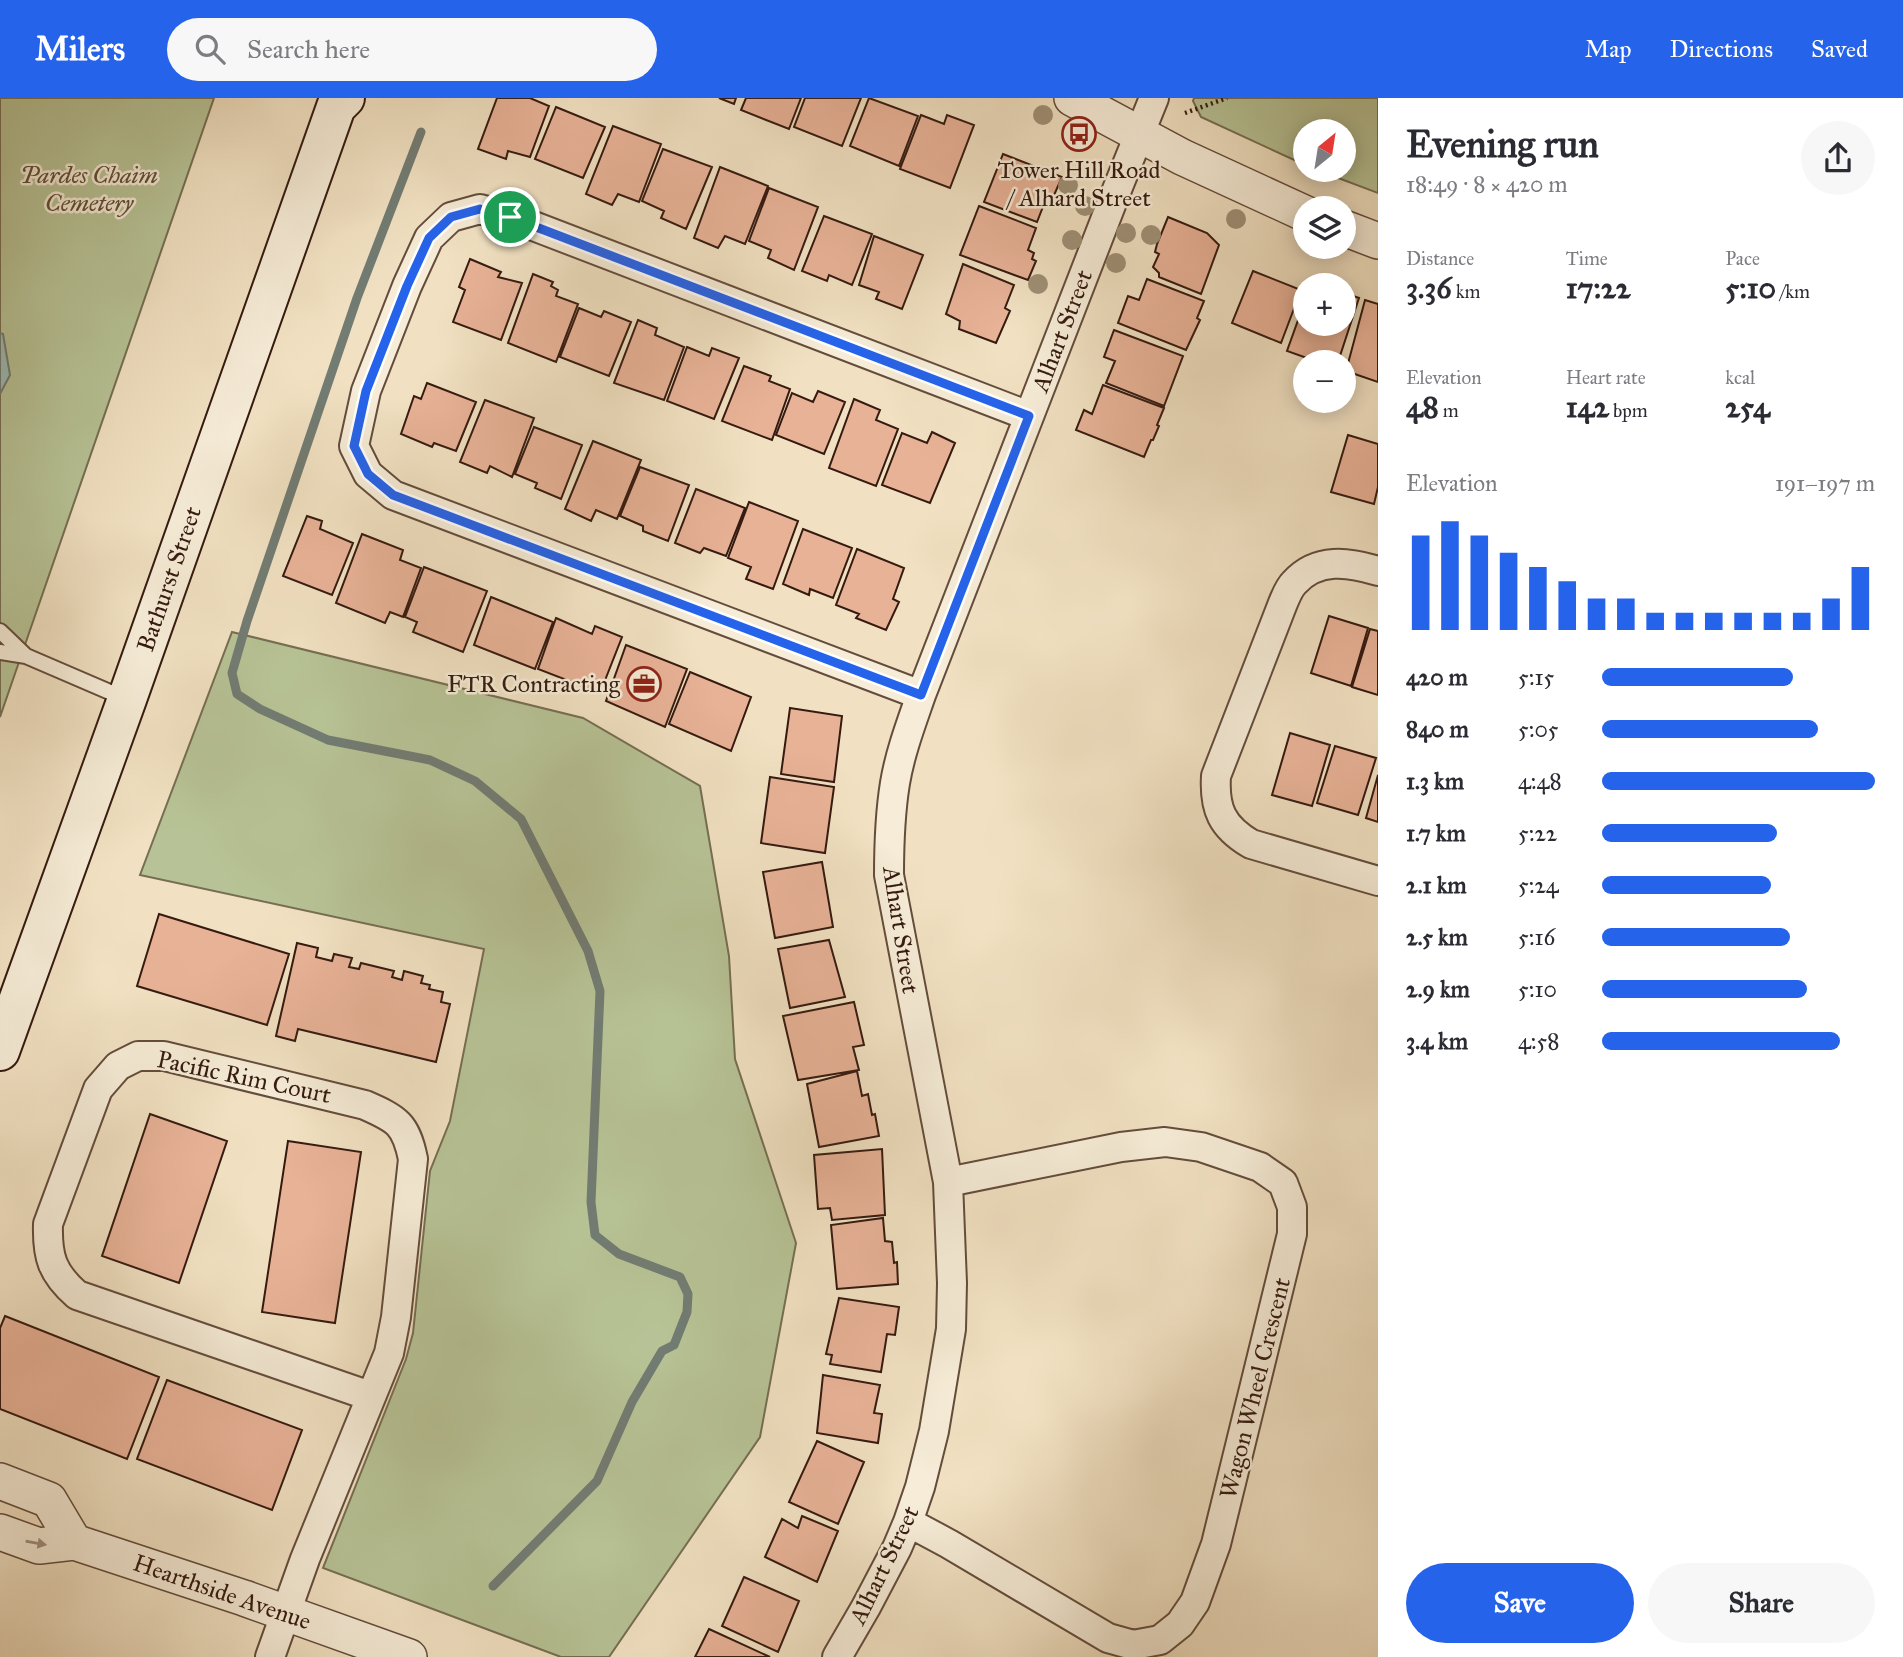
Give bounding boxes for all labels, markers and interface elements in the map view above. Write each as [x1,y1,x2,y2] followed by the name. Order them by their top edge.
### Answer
[167,18,657,81] search box
[35,29,125,69] text: Milers
[191,30,229,68] icon: search
[247,33,370,65] text: Search here
[1585,34,1632,64] text: Map
[1670,34,1773,64] text: Directions
[1811,34,1868,64] text: Saved
[1060,115,1098,153] bus stop icon: Tower Hill Road / Alhard Street
[1293,119,1356,182] north arrow
[1293,119,1356,413] map controls
[1406,121,1599,167] text: Evening run
[1801,121,1875,195] button: share
[998,155,1160,213] place label: Tower Hill Road / Alhard Street
[20,160,158,218] park label: Pardes Chaim Cemetery
[1406,170,1568,198] text: 18:49 · 8 × 420 m
[480,187,540,247] pin
[1293,196,1356,259] button: layers
[491,198,529,236] icon: arrive
[1406,247,1474,270] text: Distance
[1566,247,1608,270] text: Time
[1725,247,1760,270] text: Pace
[1025,265,1099,397] street label: Alhart Street
[1406,270,1452,306] text: 3.36
[1566,270,1631,306] text: 17:22
[1725,270,1776,306] text: 5:10
[1293,273,1356,336] button: +
[1452,280,1481,303] text: km
[1776,280,1810,303] text: /km
[1293,350,1356,413] button: −
[1406,366,1481,389] text: Elevation
[1566,366,1646,389] text: Heart rate
[1725,366,1755,389] text: kcal
[1406,389,1439,425] text: 48
[1566,389,1609,425] text: 142
[1725,389,1770,425] text: 254
[1439,399,1459,422] text: m
[1609,399,1648,422] text: bpm
[1406,469,1497,497] text: Elevation
[1775,469,1875,497] text: 191–197 m
[130,502,208,656] street label: Bathurst Street
[1406,663,1468,691] text: 420 m
[1518,663,1554,691] text: 5:15
[625,665,663,703] office icon: FTR Contracting
[447,669,621,699] place label: FTR Contracting
[1406,715,1469,743] text: 840 m
[1518,715,1559,743] text: 5:05
[1406,767,1464,795] text: 1.3 km
[1518,767,1562,795] text: 4:48
[1406,819,1466,847] text: 1.7 km
[1518,819,1557,847] text: 5:22
[876,863,926,996] street label: Alhart Street
[1406,871,1467,899] text: 2.1 km
[1518,871,1559,899] text: 5:24
[1406,923,1468,951] text: 2.5 km
[1518,923,1555,951] text: 5:16
[1406,975,1470,1003] text: 2.9 km
[1518,975,1557,1003] text: 5:10
[1406,1027,1468,1055] text: 3.4 km
[1518,1027,1560,1055] text: 4:58
[154,1044,334,1110] street label: Pacific Rim Court
[1213,1274,1297,1502] street label: Wagon Wheel Crescent
[842,1500,926,1630] street label: Alhart Street
[26,1538,48,1549] one-way arrow
[129,1548,315,1636] street label: Hearthside Avenue
[1406,1563,1634,1643] button: Save
[1648,1563,1875,1643] button: Share

